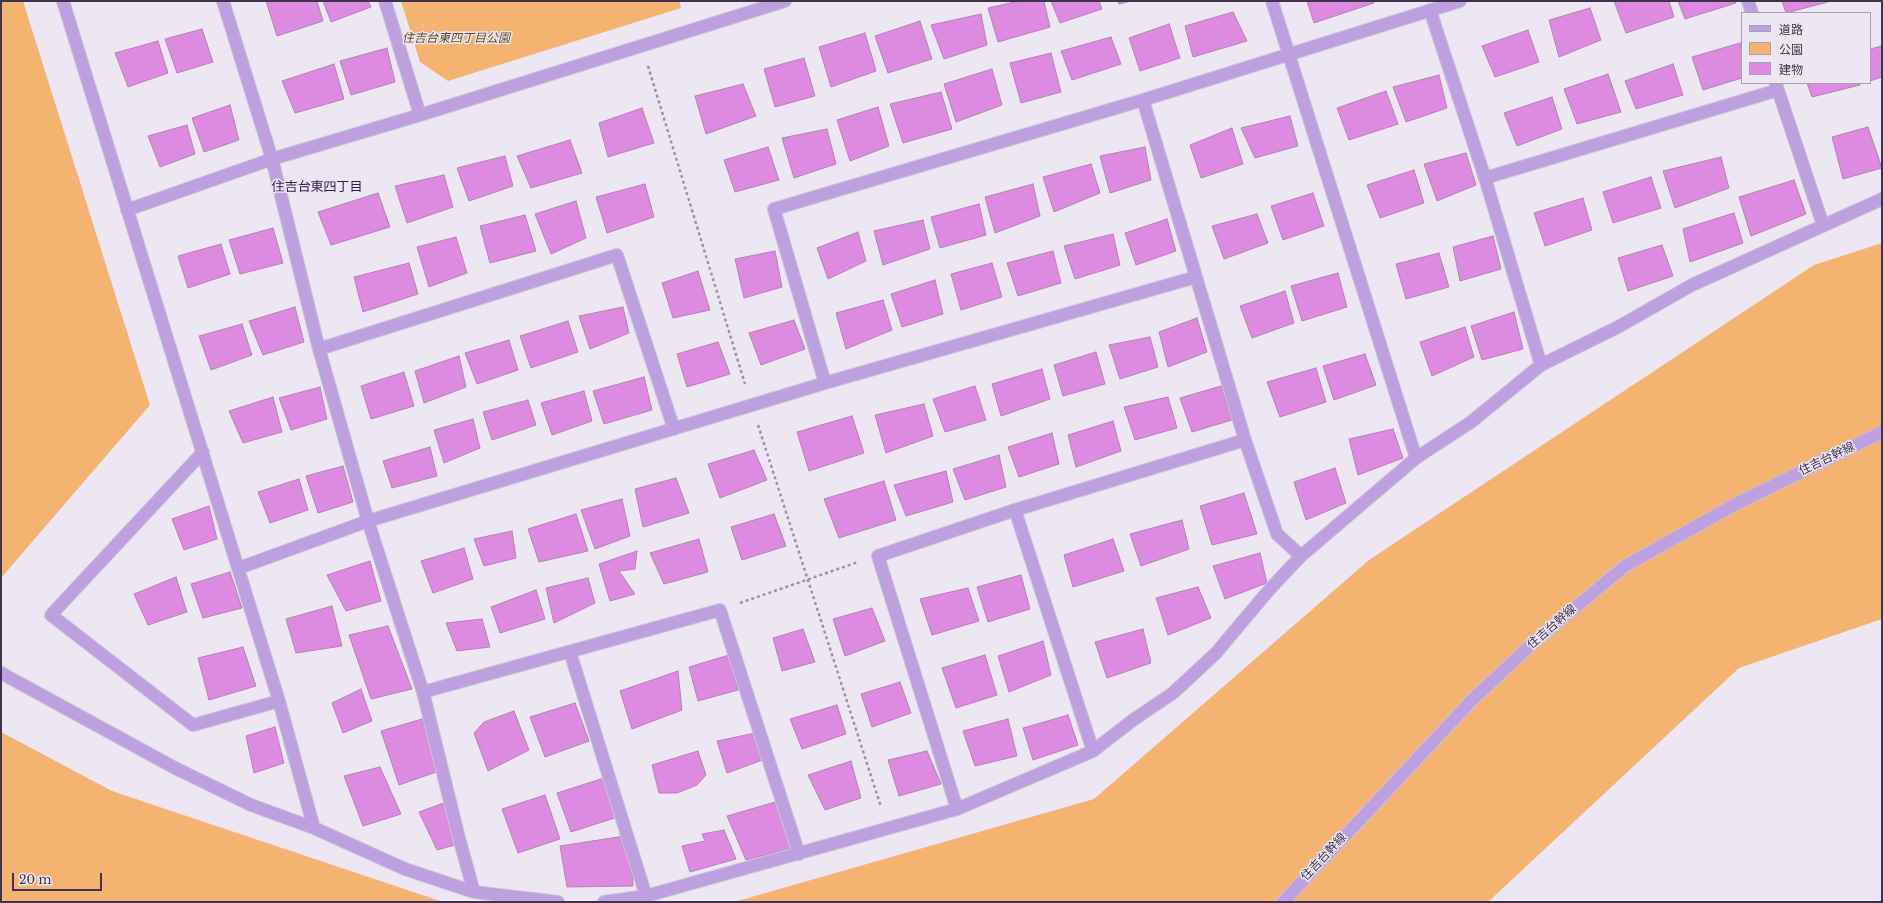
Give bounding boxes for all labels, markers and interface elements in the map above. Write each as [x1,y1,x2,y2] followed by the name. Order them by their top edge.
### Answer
[1741,12,1871,84] legend
[1779,22,1803,37] text: 道路
[402,32,510,46] park label: 住吉台東四丁目公園
[1779,42,1803,57] text: 公園
[1779,62,1803,77] text: 建物
[272,179,362,195] district label: 住吉台東四丁目
[1797,439,1857,479] street label: 住吉台幹線
[1525,602,1579,652] street label: 住吉台幹線
[1298,830,1350,884] street label: 住吉台幹線
[14,865,104,891] scale bar
[19,872,51,887] text: 20 m

